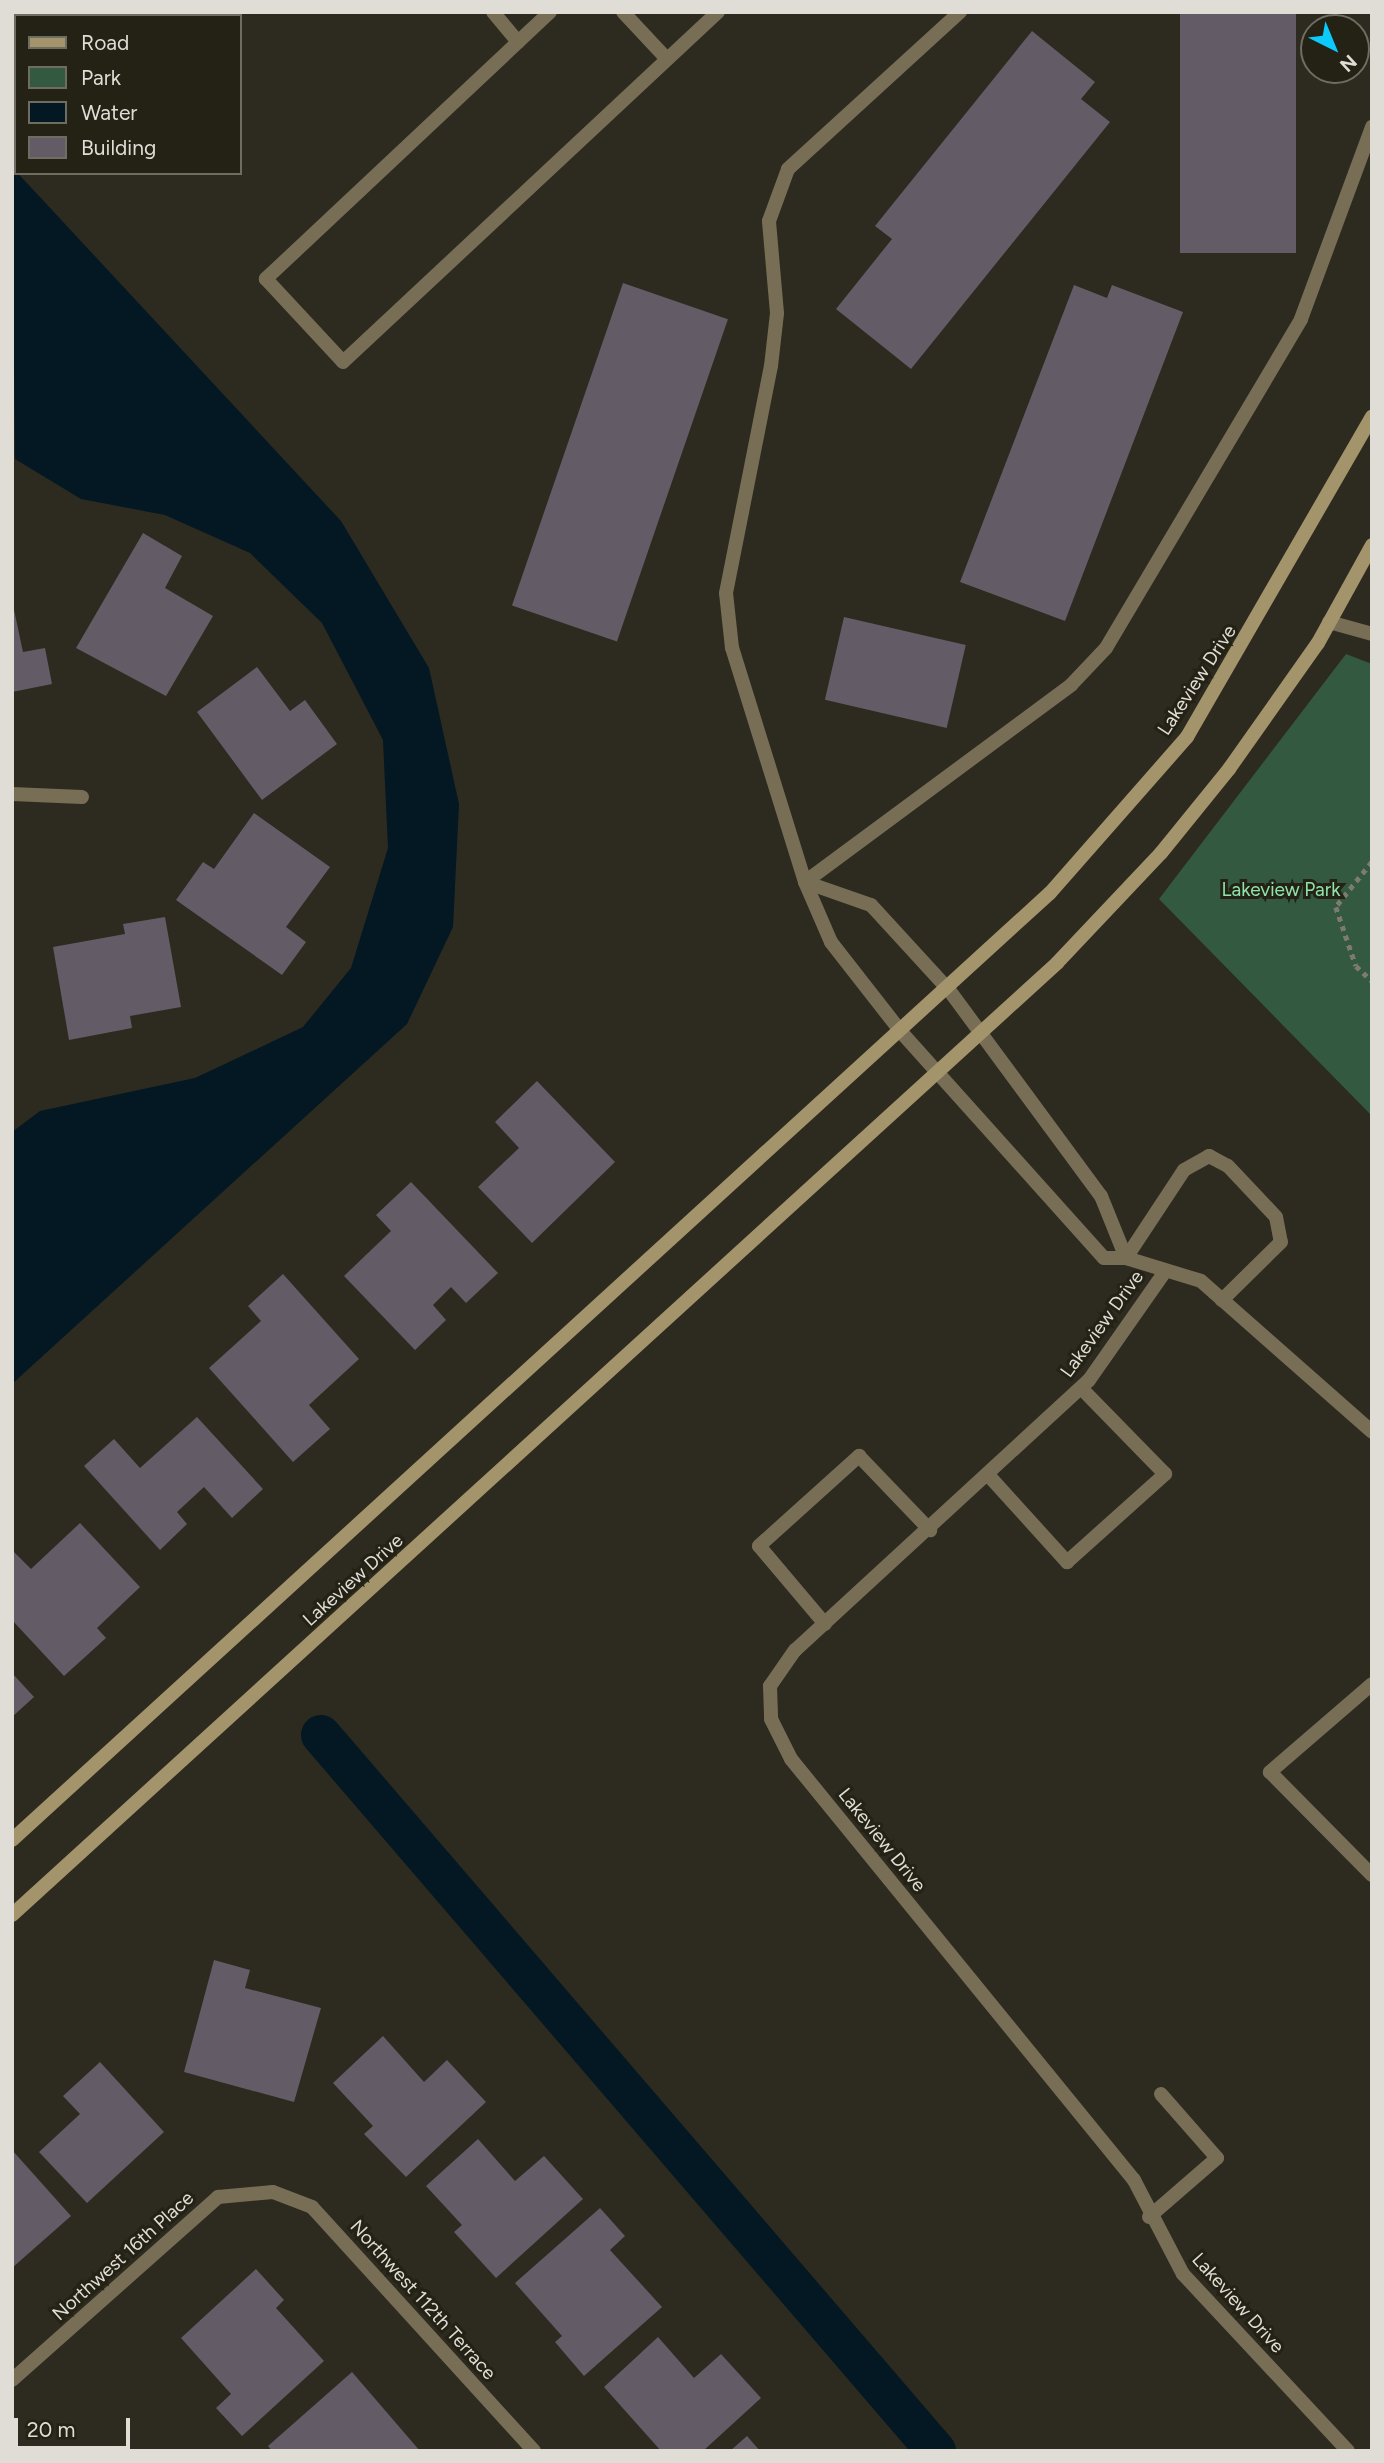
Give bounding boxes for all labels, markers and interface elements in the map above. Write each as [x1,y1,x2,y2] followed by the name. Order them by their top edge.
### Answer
[14,14,242,175] legend
[1300,14,1370,84] north arrow
[81,30,129,55] text: Road
[1335,50,1362,77] text: N
[81,65,121,90] text: Park
[81,100,137,125] text: Water
[81,135,156,160] text: Building
[1153,621,1241,739] street label: Lakeview Drive
[1222,879,1340,901] park label: Lakeview Park
[1056,1266,1148,1382] street label: Lakeview Drive
[298,1529,408,1631] street label: Lakeview Drive
[833,1784,931,1896] street label: Lakeview Drive
[48,2187,198,2325] street label: Northwest 16th Place
[345,2215,501,2385] street label: Northwest 112th Terrace
[1187,2248,1289,2358] street label: Lakeview Drive
[18,2404,133,2448] scale bar
[27,2417,75,2442] text: 20 m

